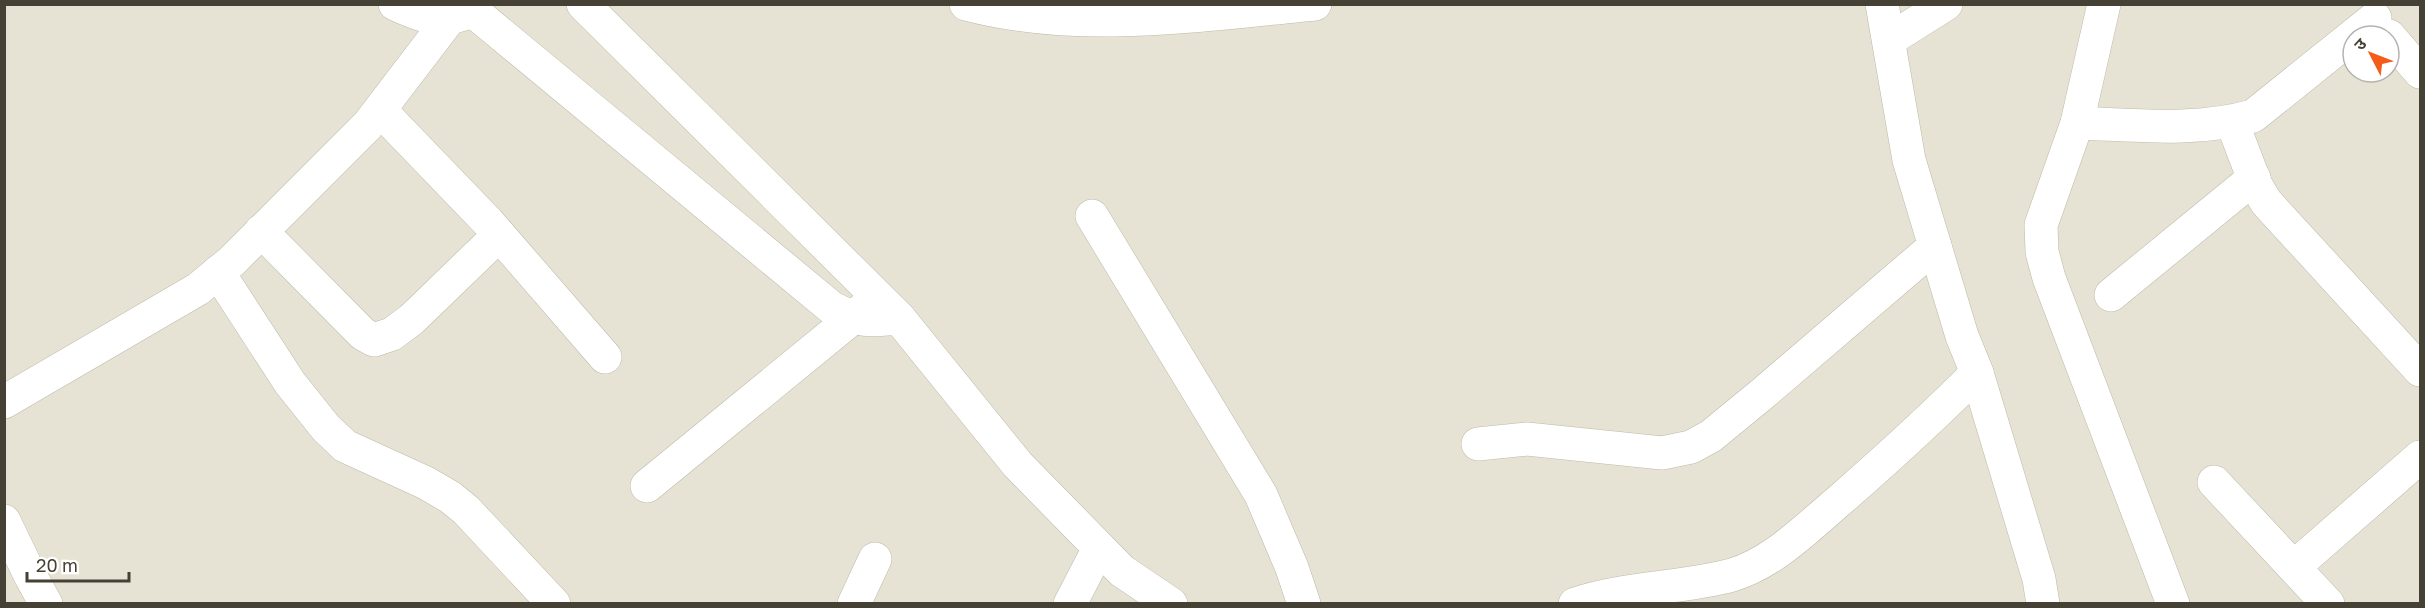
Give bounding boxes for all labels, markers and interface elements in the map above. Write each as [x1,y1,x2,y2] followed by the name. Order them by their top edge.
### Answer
[2341,24,2401,84] north arrow
[2349,33,2371,54] text: उ
[27,545,129,583] scale bar
[36,554,78,576] text: 20 m

